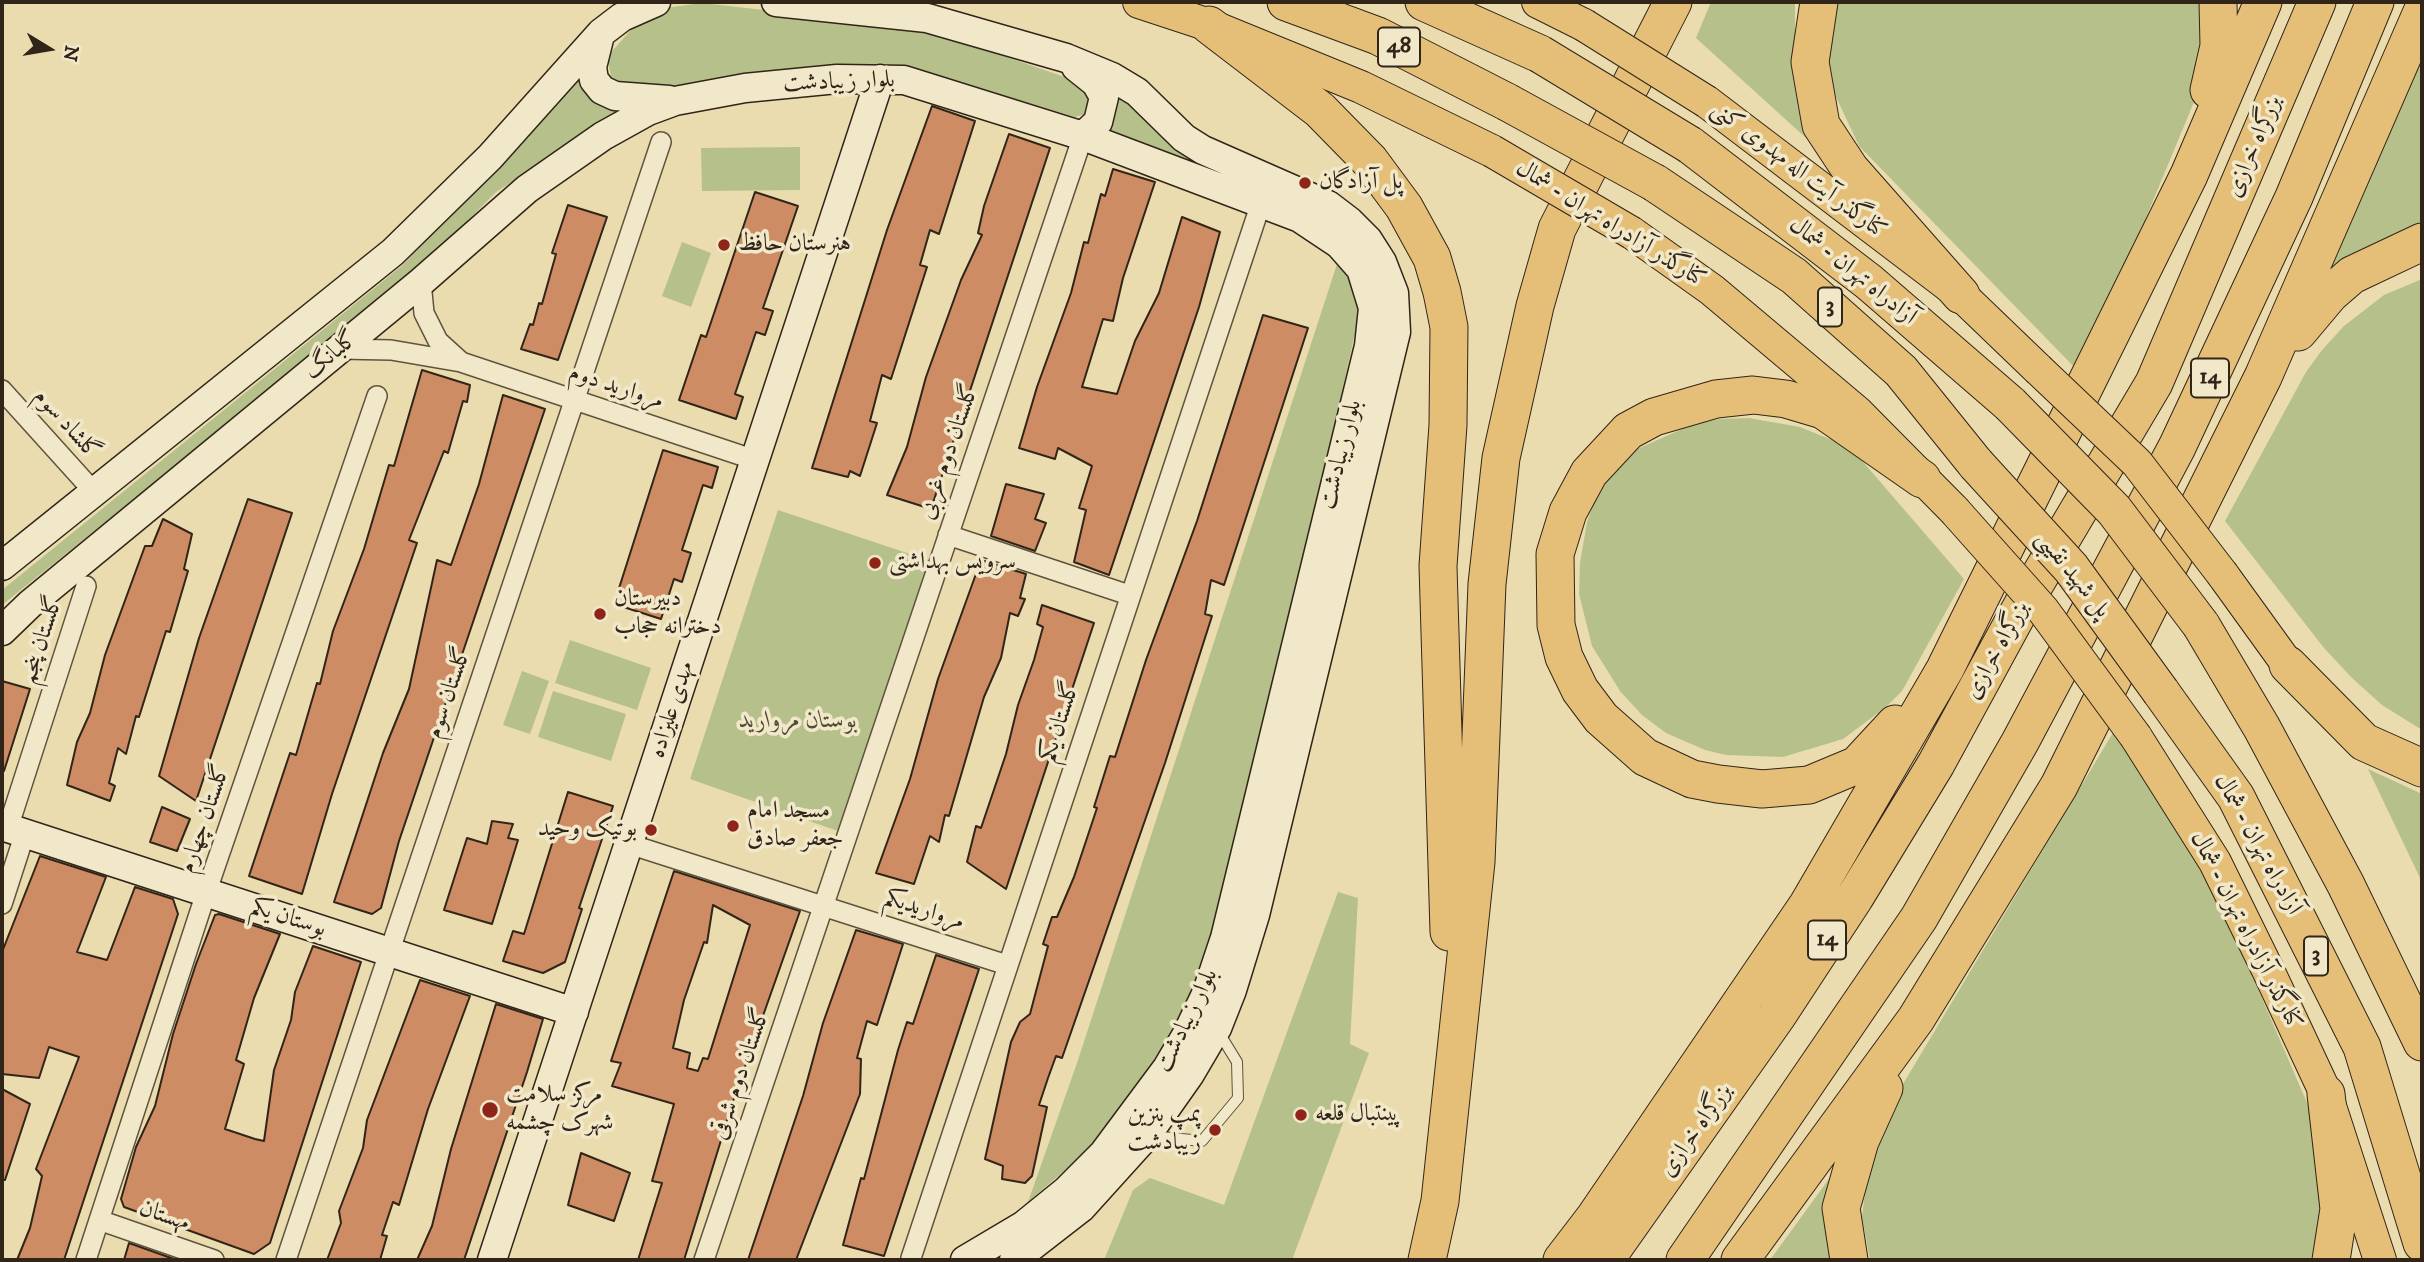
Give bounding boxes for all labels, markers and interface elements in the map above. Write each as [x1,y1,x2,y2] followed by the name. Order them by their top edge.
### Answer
[14,14,84,84] north arrow
[1378,28,1420,66] road number: 48
[57,43,83,63] text: N
[783,67,895,99] street label: بلوار زیبادشت
[2221,92,2289,202] street label: بزرگراه خرازی
[1705,96,1891,246] street label: کنارگذر آیت اله مهدوی کنی
[1510,155,1710,295] street label: کنارگذر آزادراه تهران - شمال
[1319,169,1403,197] place label: پل آزادگان
[1297,175,1313,191] marker: پل آزادگان
[1782,212,1922,332] street label: آزادراه تهران - شمال
[738,231,851,259] place label: هنرستان حافظ
[716,237,732,253] marker: هنرستان حافظ
[1818,288,1842,326] road number: 3
[299,325,365,387] street label: گلبانگ
[2191,358,2229,398] road number: 14
[565,359,667,417] street label: مروارید دوم
[913,380,987,524] street label: گلستان دوم غربی
[26,383,106,467] street label: گلشاد سوم
[1314,397,1370,513] street label: بلوار زیبادشت
[2028,526,2116,624] street label: پل شهید نقیبی
[889,549,1016,577] place label: سرویس بهداشتی
[867,555,883,571] marker: سرویس بهداشتی
[614,586,721,642] place label: دبیرستان دخترانه حجاب
[15,592,71,688] street label: گلستان پنجم
[1959,597,2037,705] street label: بزرگراه خرازی
[592,606,608,622] marker: دبیرستان دخترانه حجاب
[421,643,479,743] street label: گلستان سوم
[644,658,702,762] street label: مهدی علیزاده
[1034,678,1088,766] street label: گلستان یکم
[739,708,857,736] park label: بوستان مروارید
[174,761,238,877] street label: گلستان چهارم
[2207,770,2307,920] street label: آزادراه تهران - شمال
[747,798,843,854] place label: مسجد امام جعفر صادق
[538,816,637,844] place label: بوتیک وحید
[725,818,741,834] marker: مسجد امام جعفر صادق
[643,822,659,838] marker: بوتیک وحید
[2183,827,2307,1035] street label: کنارگذر آزادراه تهران - شمال
[880,885,968,937] street label: مرواریدیکم
[247,893,329,945] street label: بوستان یکم
[1808,920,1846,959] road number: 14
[2304,937,2328,976] road number: 3
[1150,964,1226,1078] street label: بلوار زیبادشت
[706,1004,778,1144] street label: گلستان دوم شرقی
[1654,1079,1740,1183] street label: بزرگراه خرازی
[506,1082,614,1138] place label: مرکز سلامت شهرک چشمه
[480,1100,500,1120] marker: مرکز سلامت شهرک چشمه
[1315,1101,1401,1129] place label: پینتبال قلعه
[1127,1102,1201,1158] place label: پمپ بنزین زیبادشت
[1293,1107,1309,1123] marker: پینتبال قلعه
[1207,1122,1223,1138] marker: پمپ بنزین زیبادشت
[135,1195,193,1239] street label: مهستان

